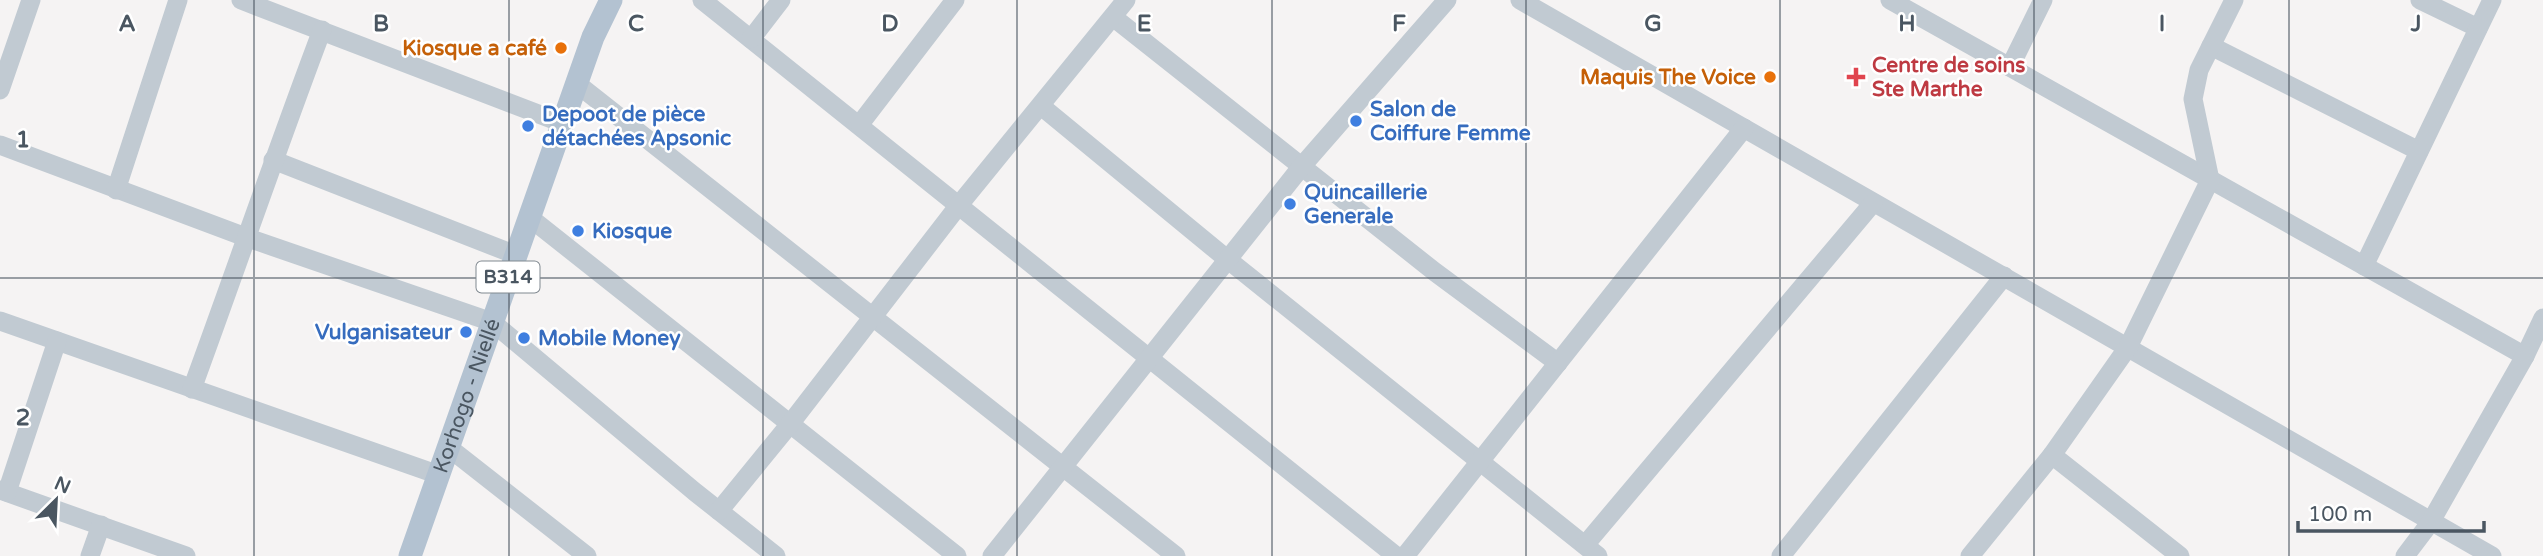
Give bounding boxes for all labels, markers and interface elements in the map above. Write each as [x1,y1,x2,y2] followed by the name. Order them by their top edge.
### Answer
[118,10,136,38] text: A
[373,10,389,38] text: B
[628,10,644,38] text: C
[881,10,899,38] text: D
[1137,10,1151,38] text: E
[1392,10,1406,38] text: F
[1644,10,1662,38] text: G
[1898,10,1916,38] text: H
[2159,10,2165,38] text: I
[2410,10,2421,38] text: J
[402,36,547,61] place label: Kiosque a café
[553,40,569,56] marker: Kiosque a café
[1872,53,2025,102] place label: Centre de soins Ste Marthe
[1580,65,1756,90] place label: Maquis The Voice
[1846,67,1866,87] marker: Centre de soins Ste Marthe
[1762,69,1778,85] marker: Maquis The Voice
[1370,97,1531,146] place label: Salon de Coiffure Femme
[542,102,731,151] place label: Depoot de pièce détachées Apsonic
[1348,113,1364,129] marker: Salon de Coiffure Femme
[520,118,536,134] marker: Depoot de pièce détachées Apsonic
[16,126,30,154] text: 1
[1304,180,1428,229] place label: Quincaillerie Generale
[1282,196,1298,212] marker: Quincaillerie Generale
[592,219,672,244] place label: Kiosque
[570,223,586,239] marker: Kiosque
[476,262,540,292] road number: B314
[428,315,505,476] street label: Korhogo - Niellé
[315,320,453,345] place label: Vulganisateur
[458,324,474,340] marker: Vulganisateur
[538,326,681,351] place label: Mobile Money
[516,330,532,346] marker: Mobile Money
[16,404,30,432] text: 2
[21,465,91,535] north arrow
[51,472,74,499] text: N
[2298,490,2484,534] scale bar
[2308,502,2372,527] text: 100 m

